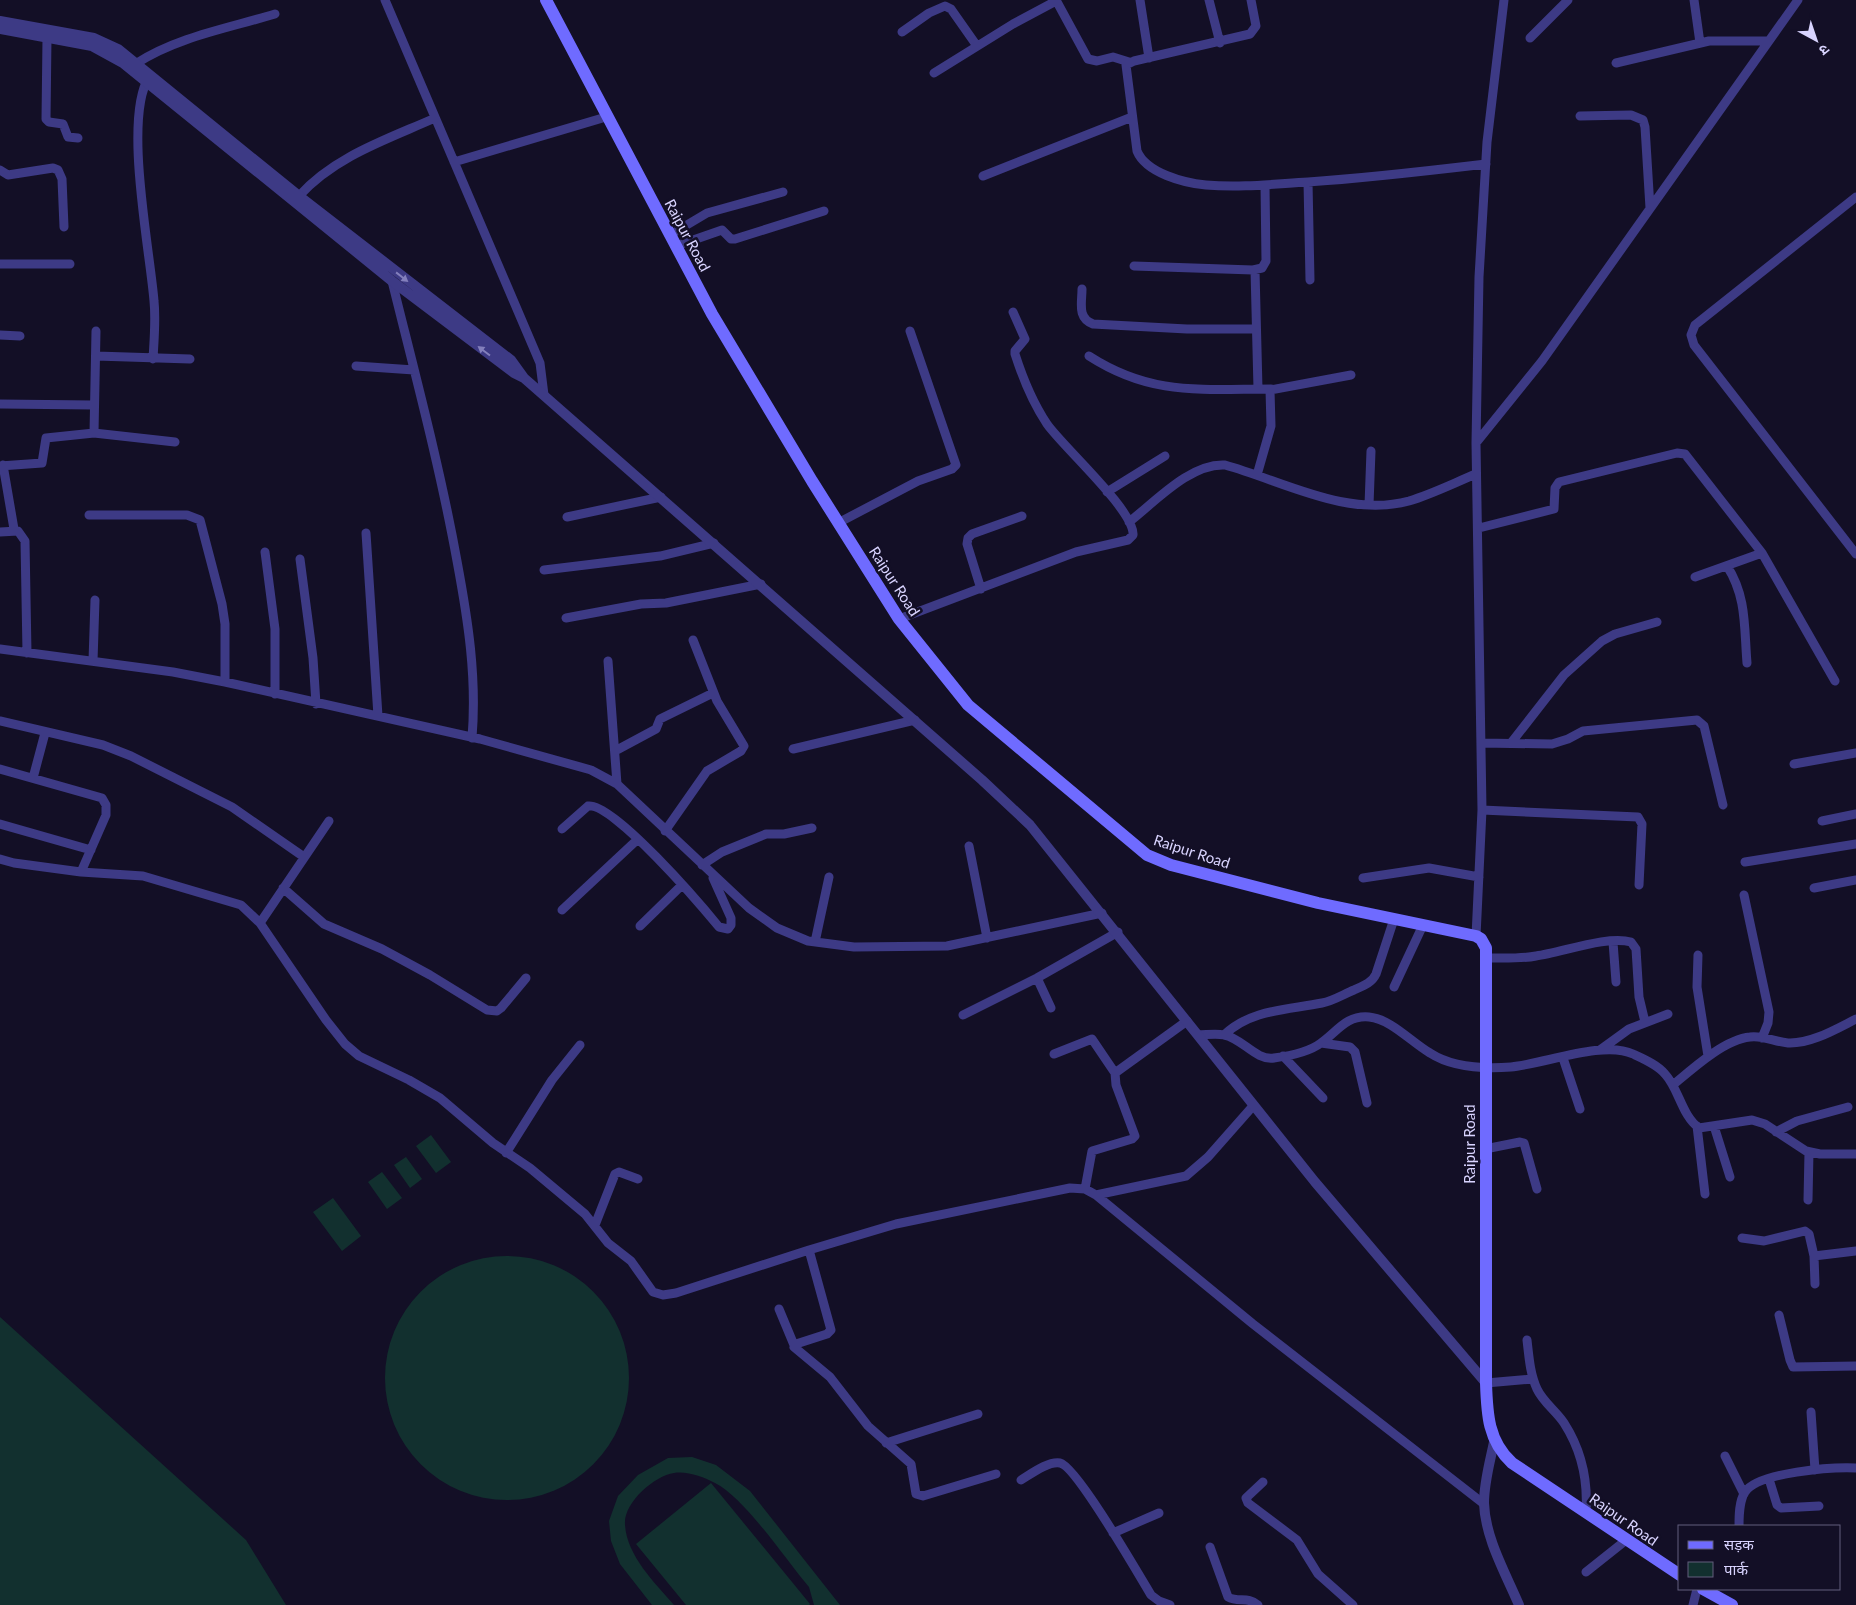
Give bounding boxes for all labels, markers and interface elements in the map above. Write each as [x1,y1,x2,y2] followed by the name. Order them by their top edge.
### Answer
[1791,15,1841,65] north arrow
[1815,41,1833,60] text: उ
[661,196,715,274] street label: Raipur Road
[395,272,409,282] one-way arrow
[477,346,491,356] one-way arrow
[866,543,924,619] street label: Raipur Road
[1151,830,1233,872] street label: Raipur Road
[1460,1104,1478,1184] street label: Raipur Road
[1586,1489,1662,1549] street label: Raipur Road
[1678,1525,1841,1590] legend
[1724,1535,1754,1553] text: सड़क
[1724,1560,1748,1578] text: पार्क

